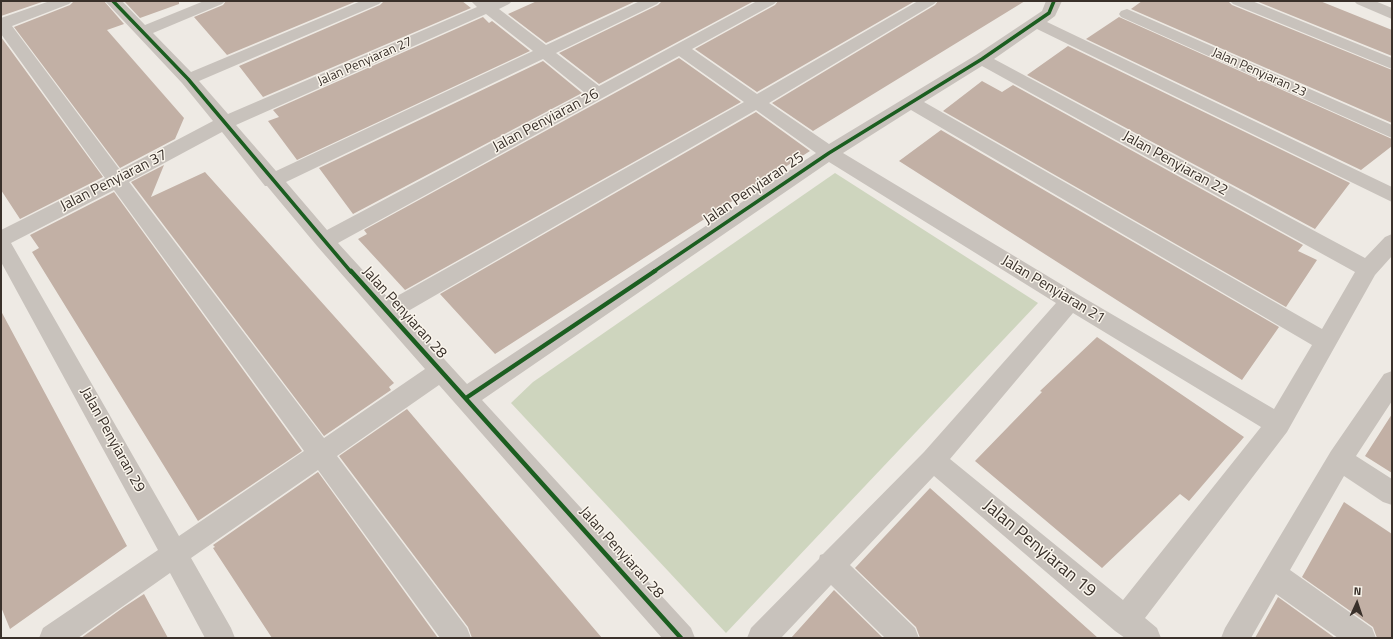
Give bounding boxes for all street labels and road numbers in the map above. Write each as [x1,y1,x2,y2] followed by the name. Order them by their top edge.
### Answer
[315,34,415,90] street label: Jalan Penyiaran 27
[1209,45,1309,101] street label: Jalan Penyiaran 23
[490,85,602,157] street label: Jalan Penyiaran 26
[1119,128,1231,200] street label: Jalan Penyiaran 22
[58,146,170,216] street label: Jalan Penyiaran 37
[700,149,808,229] street label: Jalan Penyiaran 25
[998,252,1108,328] street label: Jalan Penyiaran 21
[358,263,450,363] street label: Jalan Penyiaran 28
[76,384,148,496] street label: Jalan Penyiaran 29
[978,495,1100,603] street label: Jalan Penyiaran 19
[575,503,667,603] street label: Jalan Penyiaran 28

